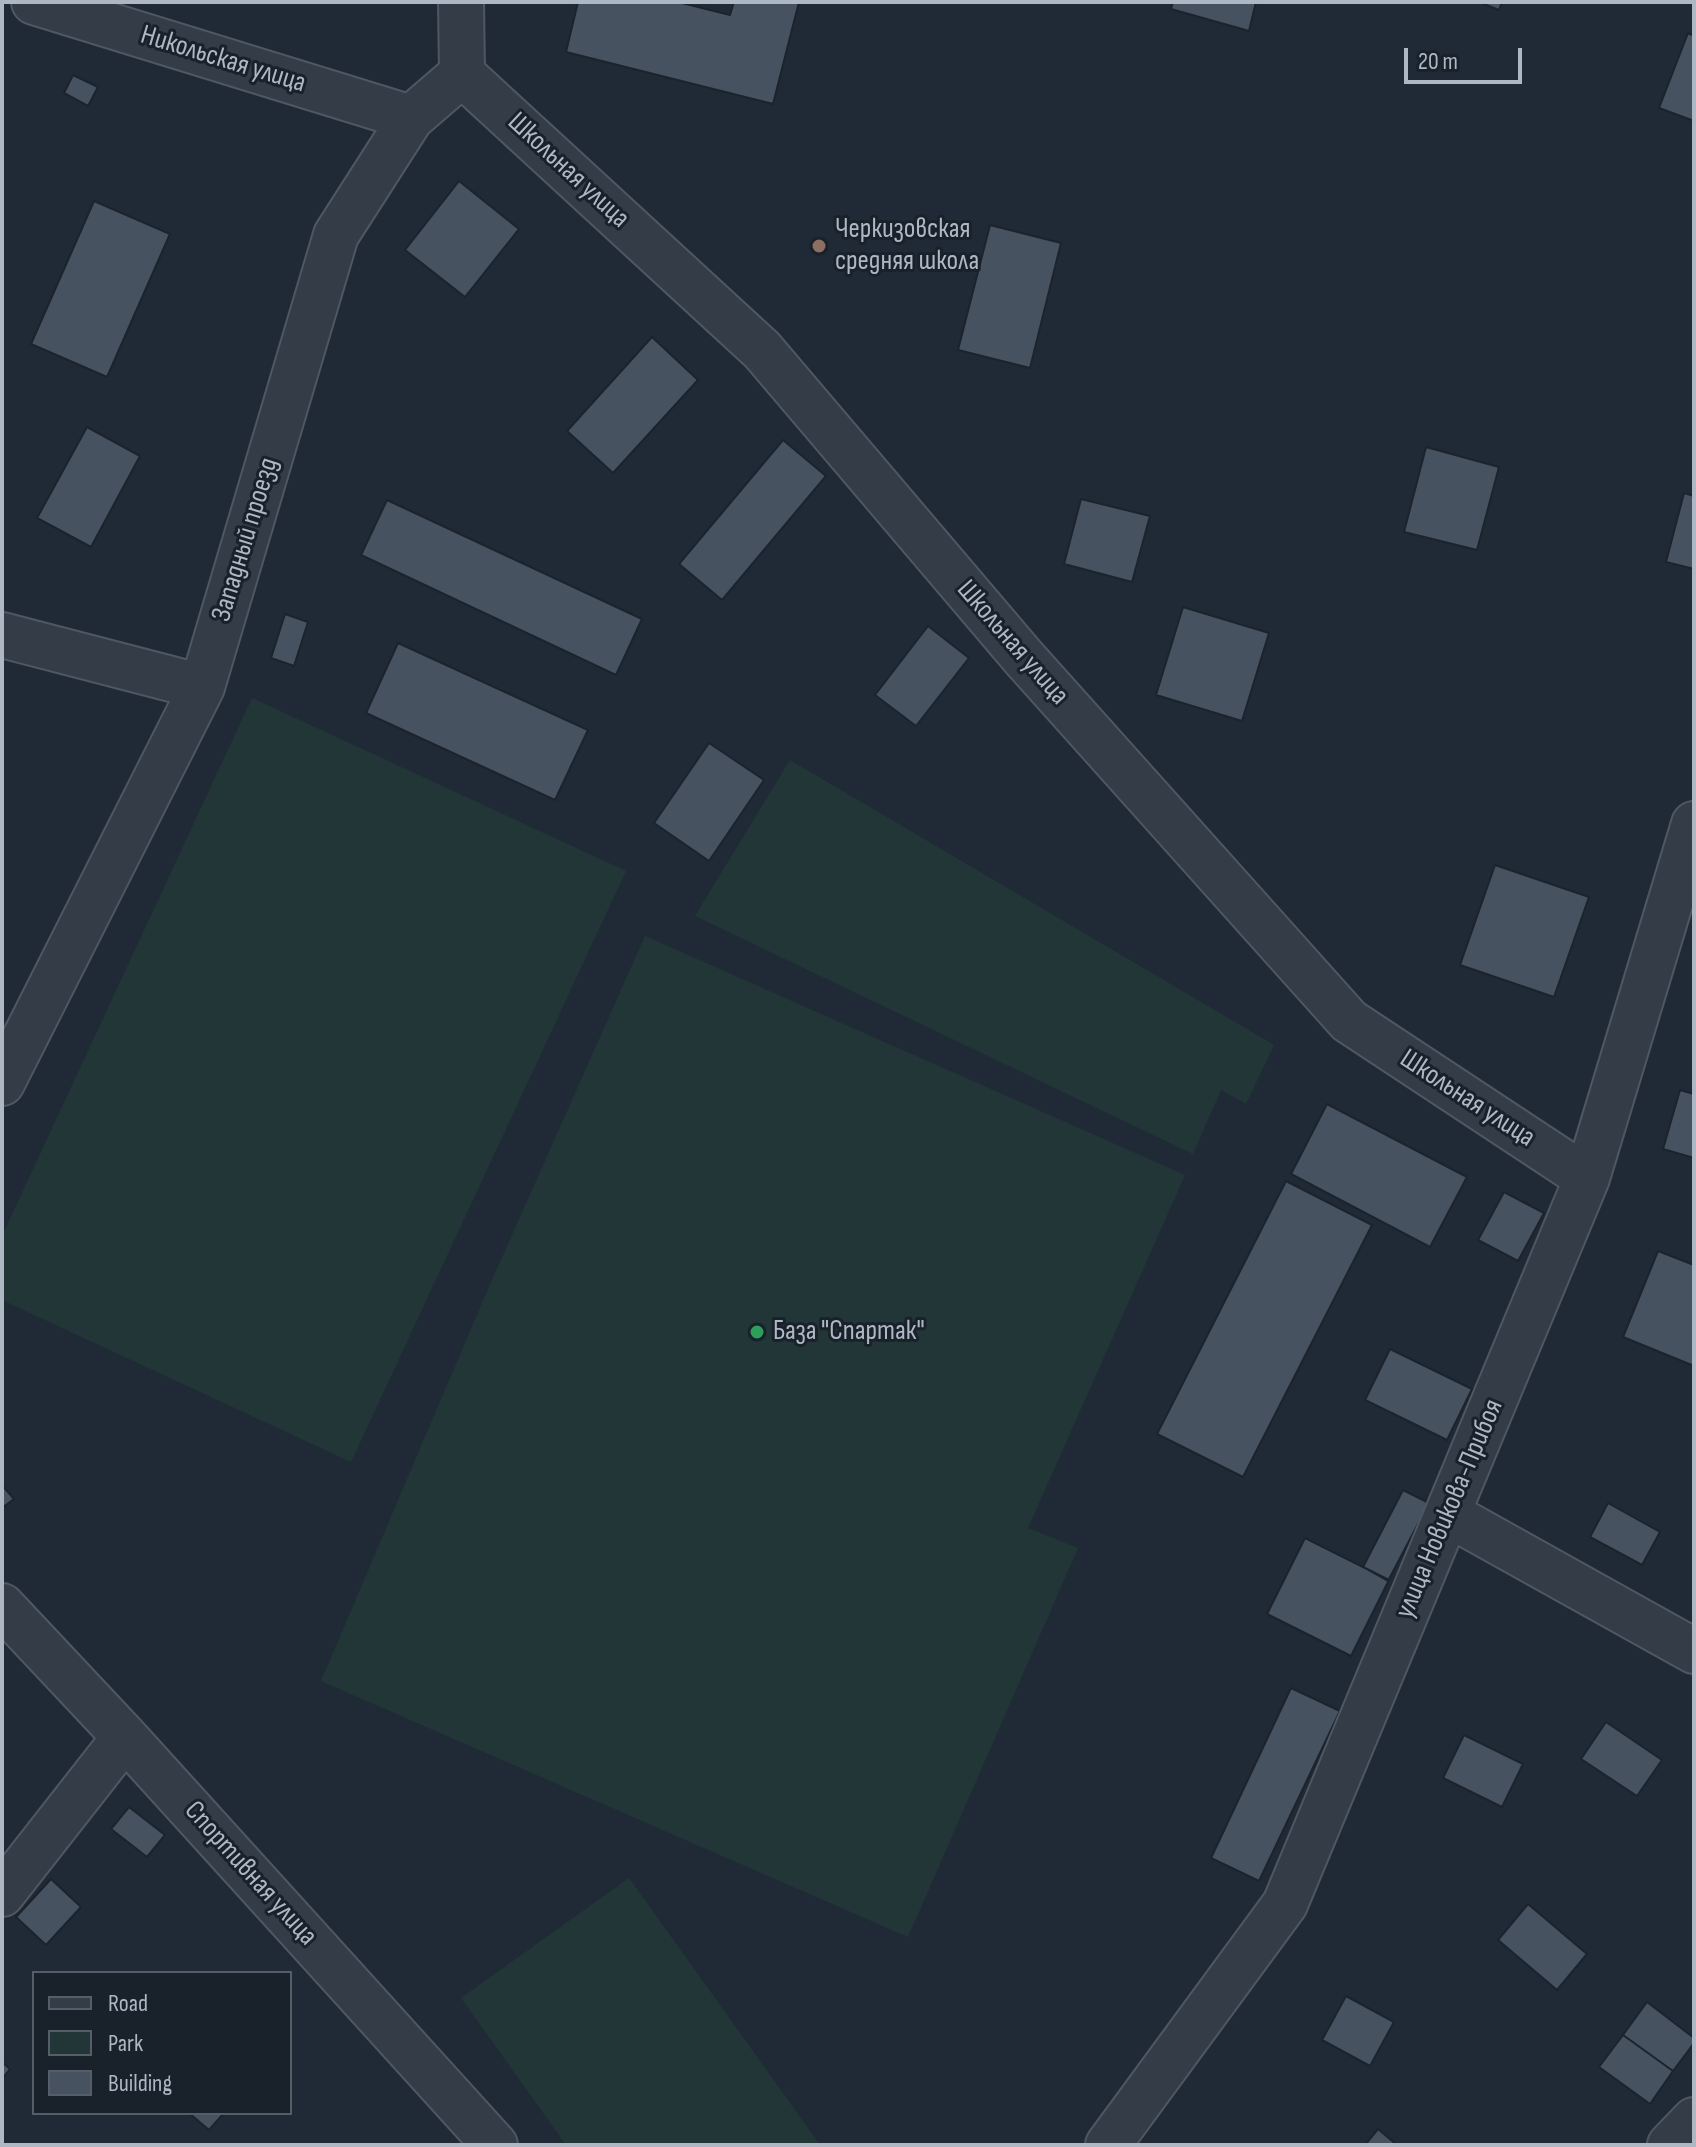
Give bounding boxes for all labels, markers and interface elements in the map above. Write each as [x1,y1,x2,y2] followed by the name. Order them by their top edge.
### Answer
[136,19,310,101] street label: Никольская улица
[1408,32,1526,82] scale bar
[1418,47,1458,76] text: 20 m
[500,106,636,236] street label: Школьная улица
[835,213,979,279] place label: Черкизовская средняя школа
[810,237,828,255] marker: Черкизовская средняя школа
[205,454,287,626] street label: Западный проезд
[949,574,1075,712] street label: Школьная улица
[1393,1043,1541,1155] street label: Школьная улица
[773,1315,925,1349] place label: База "Спартак"
[748,1323,766,1341] marker: База "Спартак"
[1389,1395,1511,1623] street label: улица Новикова-Прибоя
[176,1795,324,1953] street label: Спортивная улица
[32,1971,292,2115] legend
[108,1989,148,2018] text: Road
[108,2029,143,2058] text: Park
[108,2069,172,2098] text: Building

